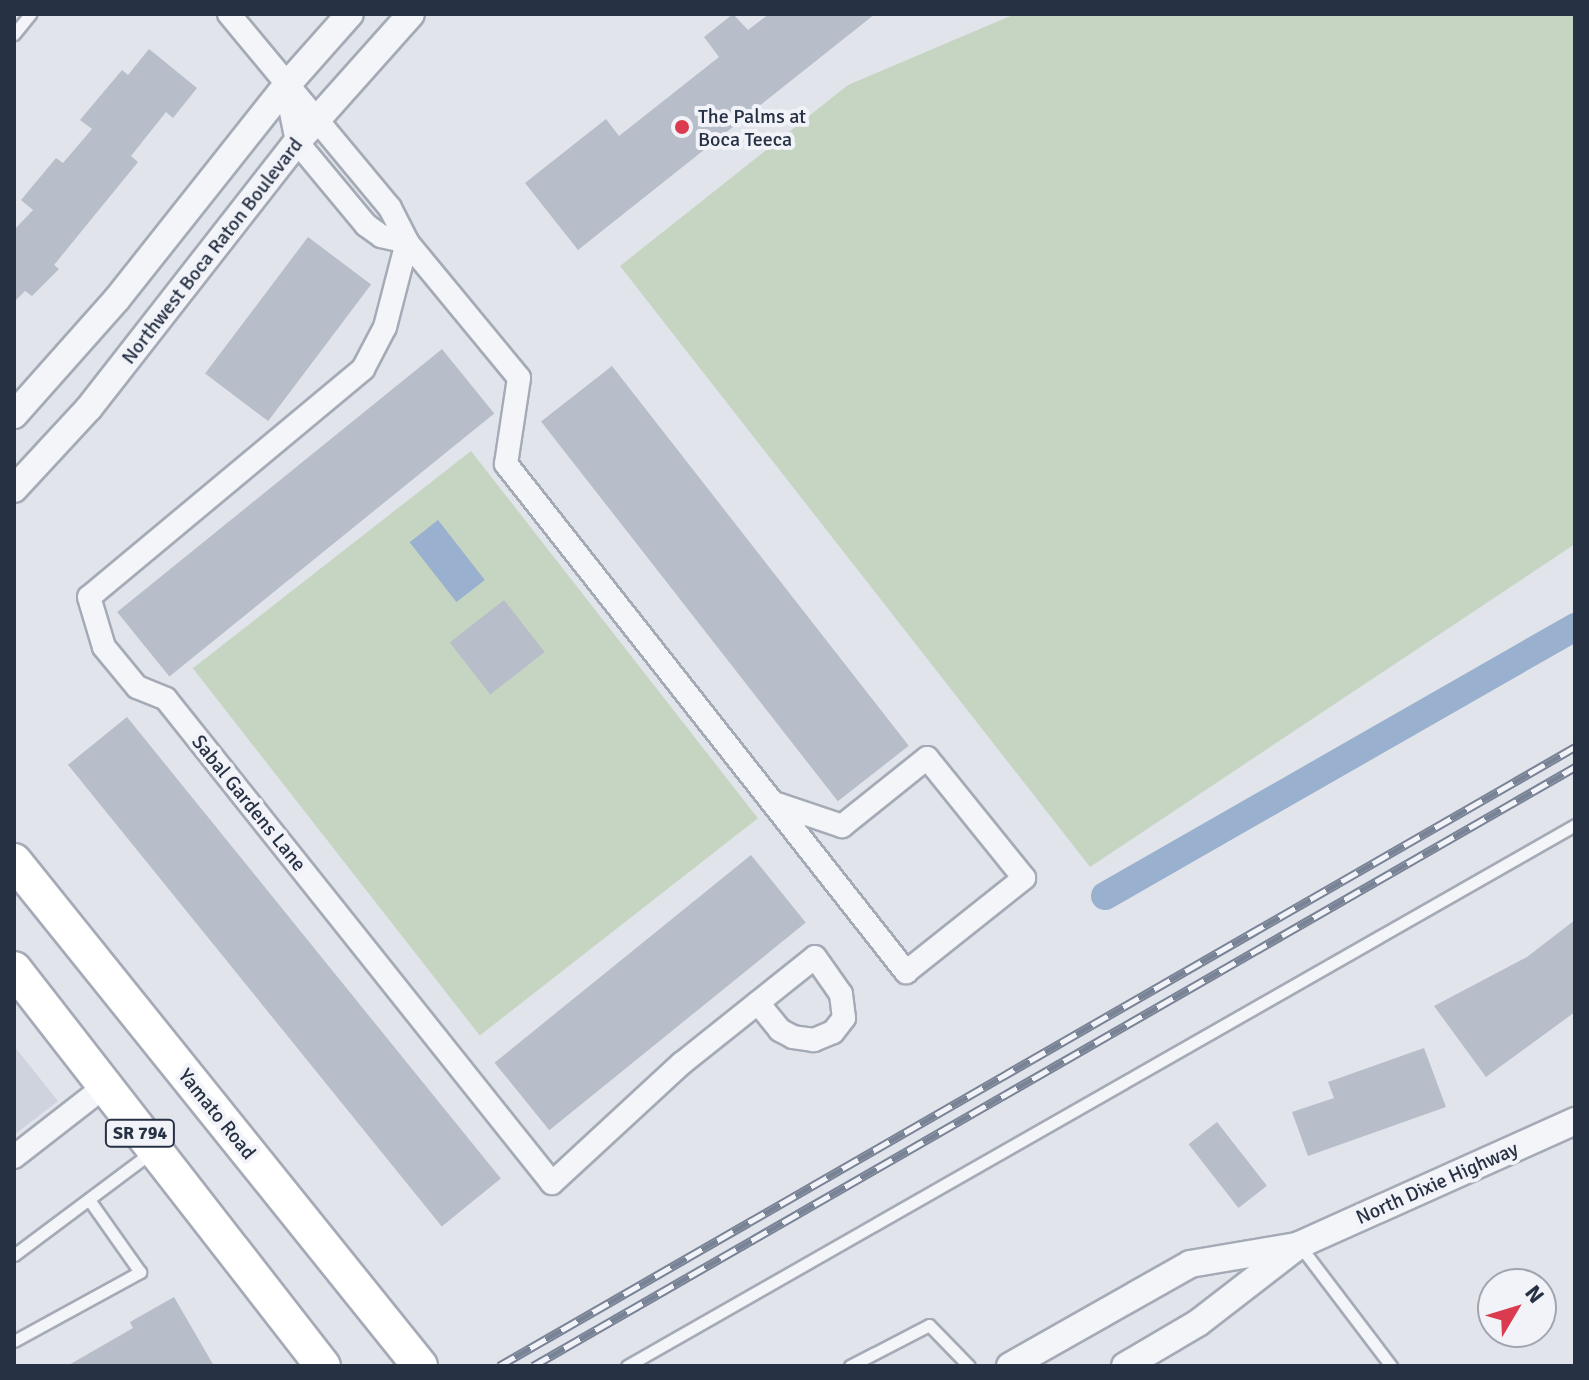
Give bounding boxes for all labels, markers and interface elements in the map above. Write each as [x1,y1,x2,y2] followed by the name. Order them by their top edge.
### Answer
[698,104,806,151] place label: The Palms at Boca Teeca
[673,118,691,136] marker: The Palms at Boca Teeca
[116,133,308,369] street label: Northwest Boca Raton Boulevard
[187,730,311,876] street label: Sabal Gardens Lane
[173,1064,261,1164] street label: Yamato Road
[104,1119,176,1147] road number: SR 794
[1352,1136,1522,1230] street label: North Dixie Highway
[1477,1268,1557,1348] north arrow
[1519,1280,1550,1308] text: N

